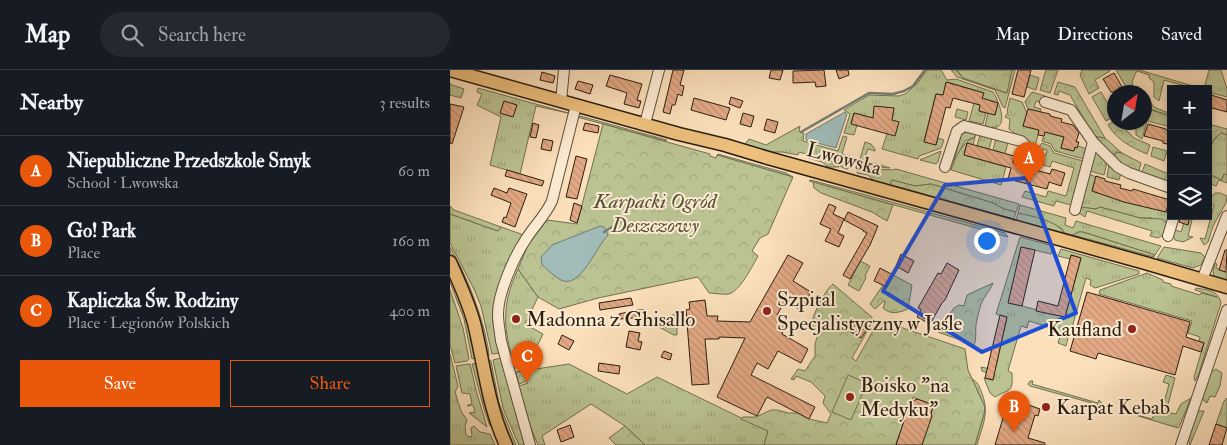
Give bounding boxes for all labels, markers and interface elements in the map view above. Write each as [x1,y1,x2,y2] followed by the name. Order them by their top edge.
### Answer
[100,12,450,57] search box
[25,19,70,50] text: Map
[118,21,146,49] icon: search
[158,23,246,47] text: Search here
[996,23,1029,46] text: Map
[1057,23,1133,46] text: Directions
[1161,23,1202,46] text: Saved
[1107,85,1152,130] north arrow
[1167,85,1212,220] map controls
[1167,85,1212,130] button: +
[20,89,83,116] text: Nearby
[379,93,430,113] text: 3 results
[1167,130,1212,175] button: −
[803,136,885,182] street label: Lwowska
[1013,142,1045,183] pin: A
[67,149,311,173] text: Niepubliczne Przedszkole Smyk
[31,161,41,181] text: A
[398,161,430,181] text: 60 m
[67,173,178,193] text: School · Lwowska
[1167,175,1212,220] button: layers
[593,188,718,239] park label: Karpacki Ogród Deszczowy
[67,219,136,243] text: Go! Park
[974,228,1000,254] your location
[31,231,41,251] text: B
[392,231,430,251] text: 160 m
[67,243,100,263] text: Place
[777,286,962,337] place label: Szpital Specjalistyczny w Jaśle
[67,289,238,313] text: Kapliczka Św. Rodziny
[30,301,42,321] text: C
[389,301,430,321] text: 400 m
[761,305,773,317] marker: Szpital Specjalistyczny w Jaśle
[526,306,695,333] place label: Madonna z Ghisallo
[67,313,230,333] text: Place · Legionów Polskich
[510,313,522,325] marker: Madonna z Ghisallo
[1047,316,1123,343] place label: Kaufland
[1126,323,1138,335] marker: Kaufland
[511,341,543,382] pin: C
[20,360,220,407] button: Save
[230,360,430,407] button: Share
[860,372,950,423] place label: Boisko "na Medyku"
[844,391,856,403] marker: Boisko "na Medyku"
[998,391,1030,432] pin: B
[1056,394,1170,421] place label: Karpat Kebab
[1040,401,1052,413] marker: Karpat Kebab

